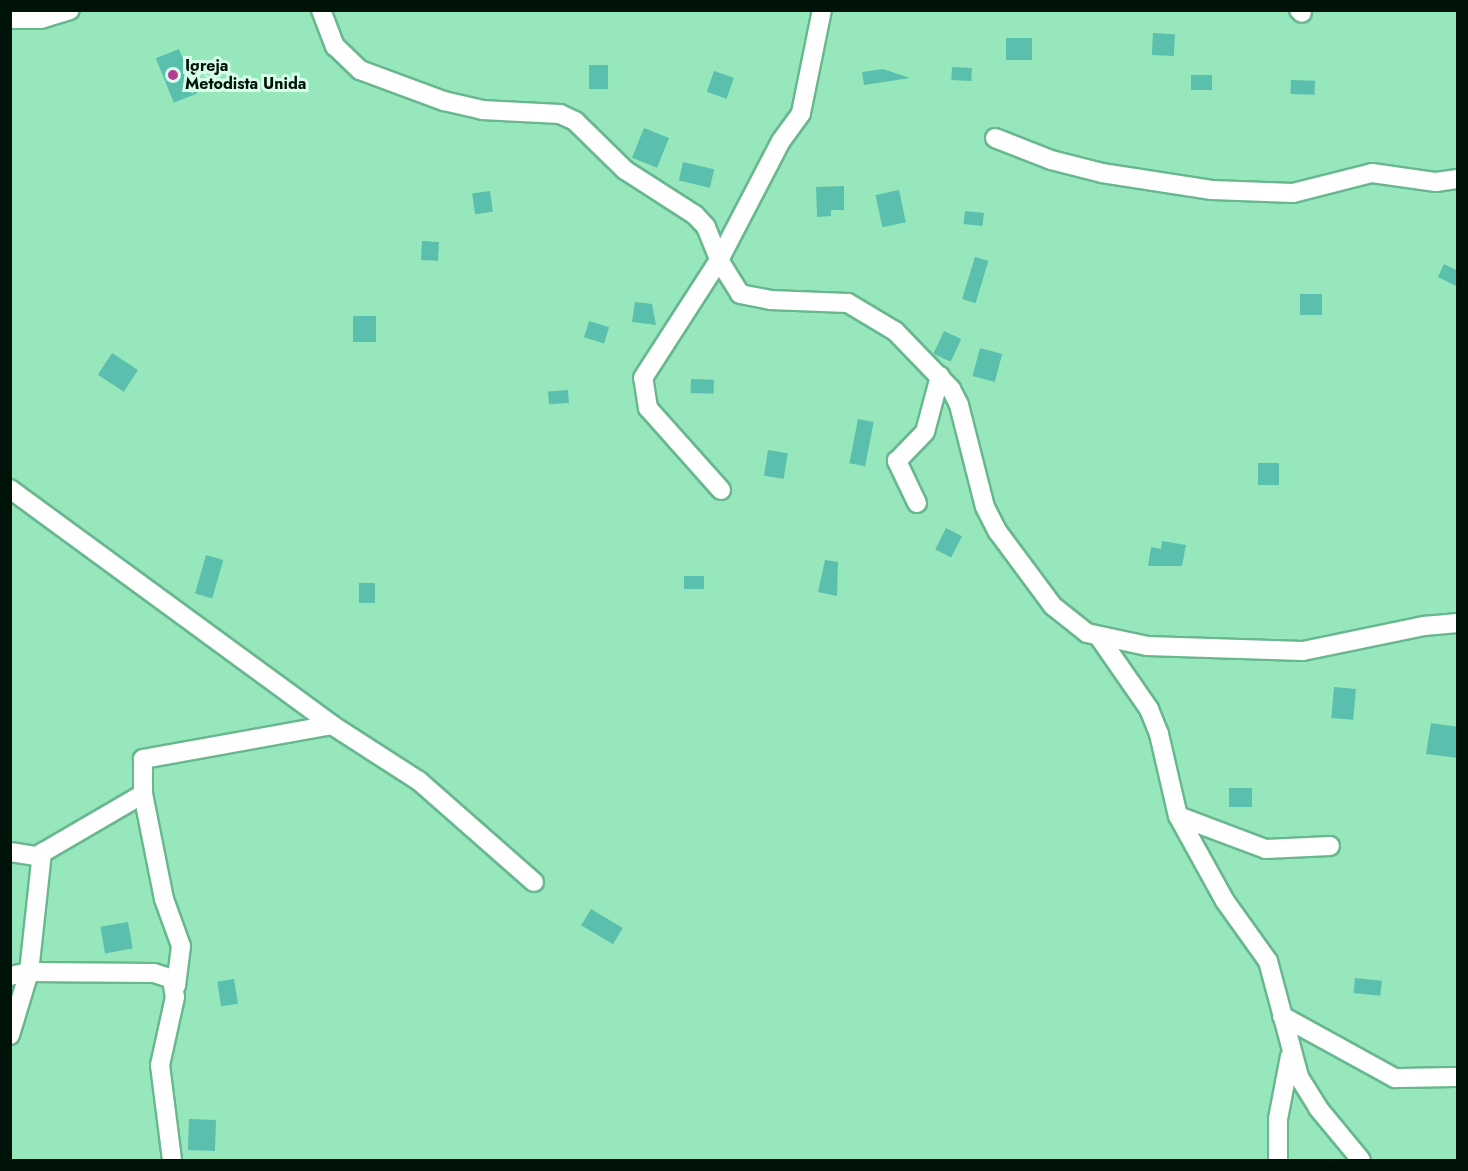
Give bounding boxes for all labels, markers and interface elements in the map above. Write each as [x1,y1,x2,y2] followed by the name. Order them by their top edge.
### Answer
[185,56,306,94] place label: Igreja Metodista Unida
[166,68,180,82] marker: Igreja Metodista Unida

